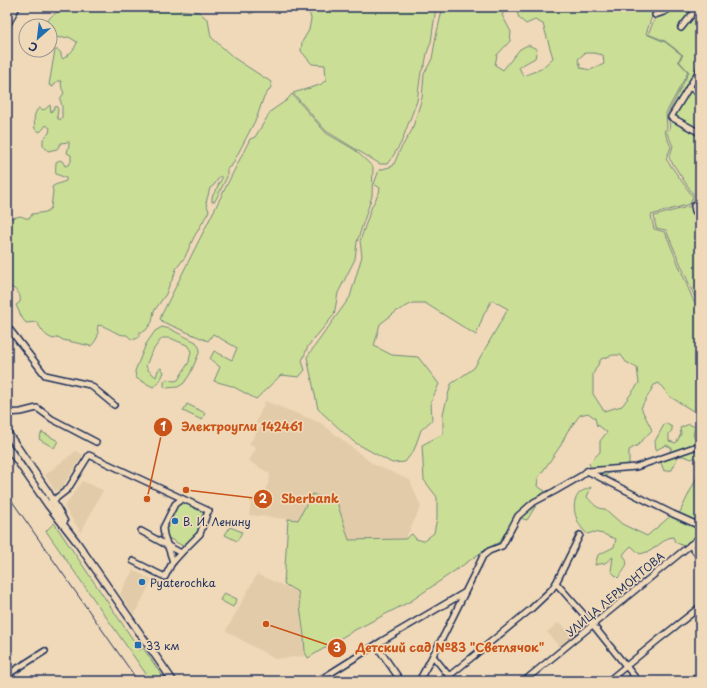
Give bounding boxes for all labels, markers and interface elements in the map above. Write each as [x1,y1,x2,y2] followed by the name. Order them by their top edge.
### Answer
[18,18,58,58] north arrow
[25,38,41,57] text: С
[153,415,311,439] callout: Электроугли 142461
[160,417,166,435] text: 1
[181,417,303,435] text: Электроугли 142461
[253,487,347,511] callout: Sberbank
[259,489,268,507] text: 2
[281,489,339,507] text: Sberbank
[183,513,251,530] place label: В. И. Ленину
[170,516,180,526] marker: В. И. Ленину
[562,548,668,640] street label: УЛИЦА ЛЕРМОНТОВА
[150,574,216,591] place label: Pyaterochka
[137,577,147,587] marker: Pyaterochka
[327,636,552,660] callout: Детский сад №83 "Светлячок"
[146,637,180,654] place label: 33 км
[333,638,341,656] text: 3
[355,638,544,656] text: Детский сад №83 "Светлячок"
[133,640,143,650] marker: 33 км

